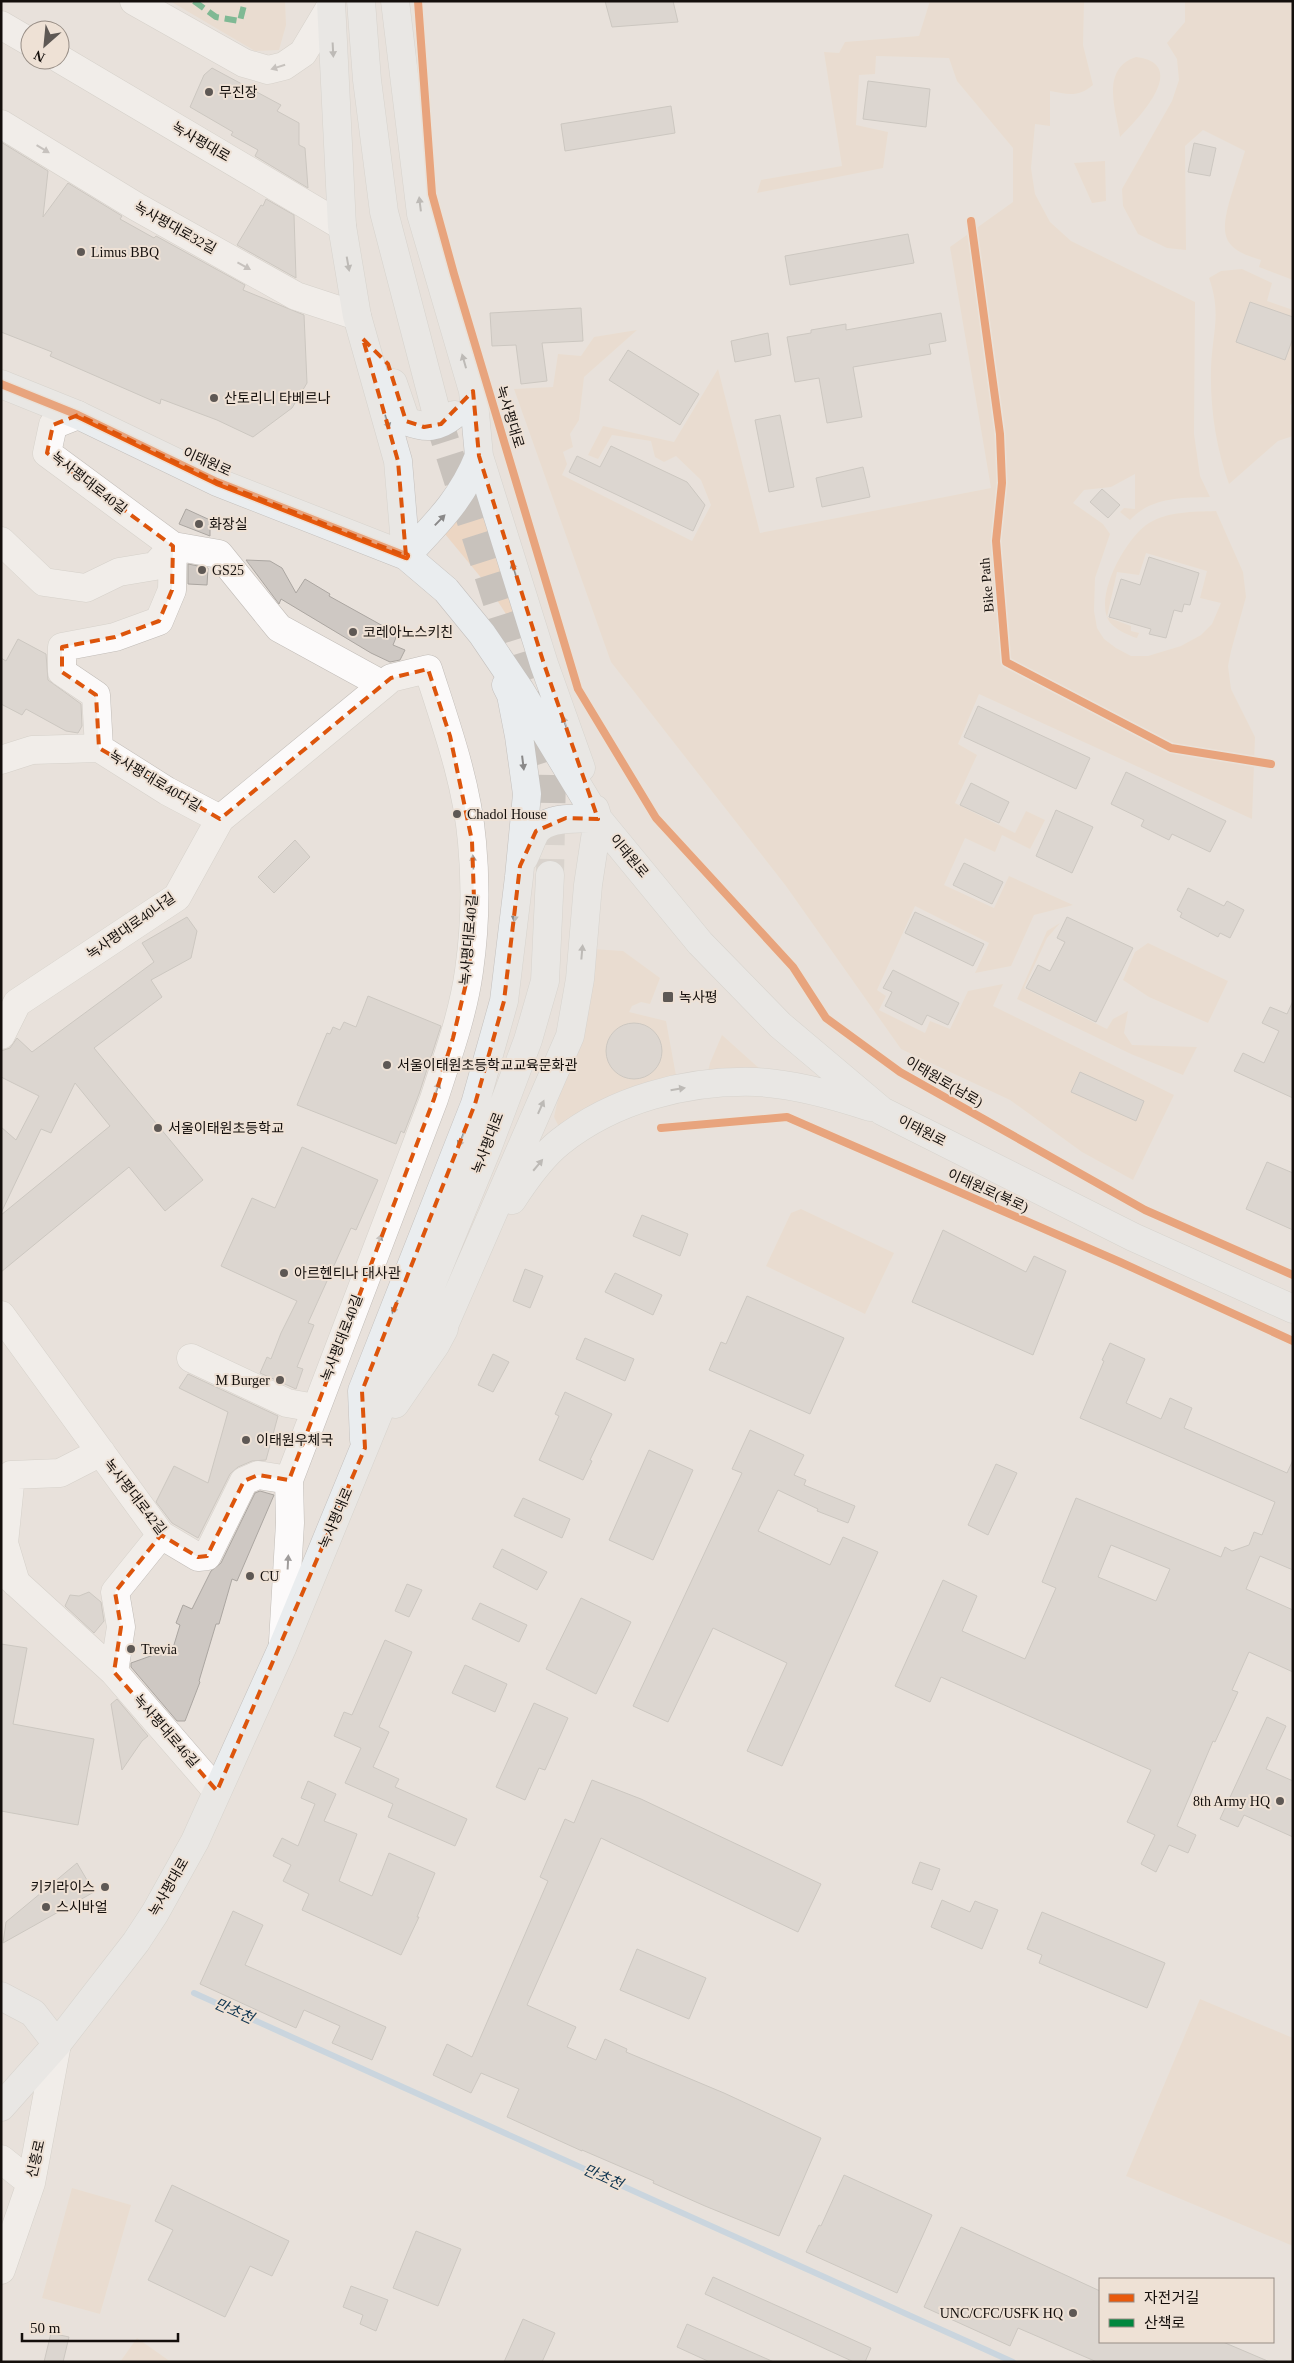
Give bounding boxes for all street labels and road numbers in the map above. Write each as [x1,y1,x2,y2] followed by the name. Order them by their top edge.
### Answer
[169,119,233,165] street label: 녹사평대로
[131,199,219,257] street label: 녹사평대로32길
[493,384,527,450] street label: 녹사평대로
[180,445,234,479] street label: 이태원로
[48,449,130,517] street label: 녹사평대로40길
[977,557,997,613] street label: Bike Path
[106,748,204,814] street label: 녹사평대로40다길
[607,831,651,881] street label: 이태원로
[84,890,178,962] street label: 녹사평대로40나길
[458,894,480,986] street label: 녹사평대로40길
[902,1054,986,1111] street label: 이태원로(남로)
[469,1110,507,1176] street label: 녹사평대로
[896,1113,948,1149] street label: 이태원로
[945,1167,1031,1217] street label: 이태원로(북로)
[319,1293,365,1383] street label: 녹사평대로40길
[101,1456,169,1538] street label: 녹사평대로42길
[317,1485,356,1551] street label: 녹사평대로
[130,1692,202,1770] street label: 녹사평대로46길
[146,1855,192,1919] street label: 녹사평대로
[24,2138,48,2180] street label: 신흥로

